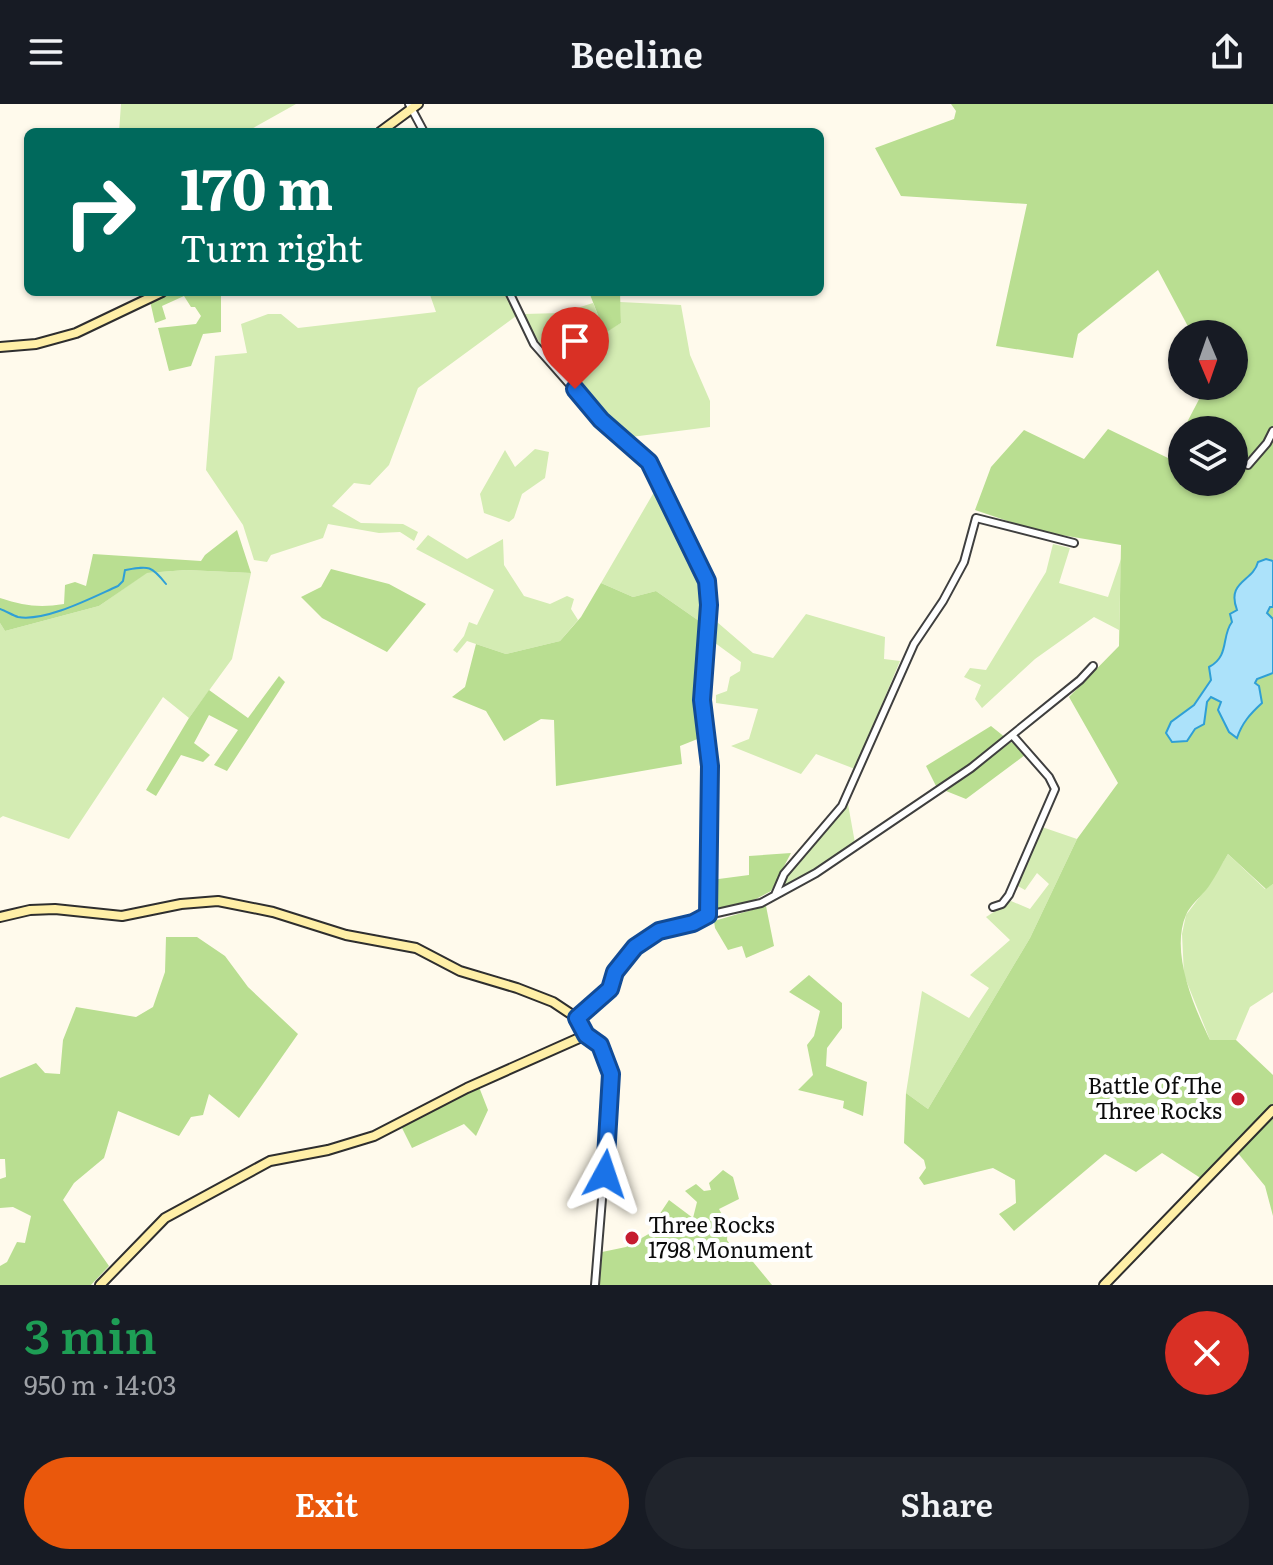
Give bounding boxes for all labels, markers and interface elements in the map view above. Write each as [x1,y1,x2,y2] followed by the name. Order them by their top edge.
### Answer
[570,26,703,79] text: Beeline
[24,30,68,74] icon: menu
[1205,30,1249,74] icon: share
[180,144,333,227] text: 170 m
[48,160,152,264] icon: right
[180,220,363,273] text: Turn right
[541,307,609,389] pin
[553,319,597,363] icon: arrive
[1168,320,1248,400] north arrow
[1168,320,1248,496] map controls
[1168,416,1248,496] button: layers
[1087,1068,1222,1126] place label: Battle Of The Three Rocks
[1229,1090,1247,1108] marker: Battle Of The Three Rocks
[563,1132,647,1216] position arrow
[648,1207,813,1265] place label: Three Rocks 1798 Monument
[623,1229,641,1247] marker: Three Rocks 1798 Monument
[24,1298,157,1369] text: 3 min
[1165,1311,1249,1395] button: close
[24,1364,177,1403] text: 950 m · 14:03
[24,1457,629,1549] button: Exit
[645,1457,1249,1549] button: Share

